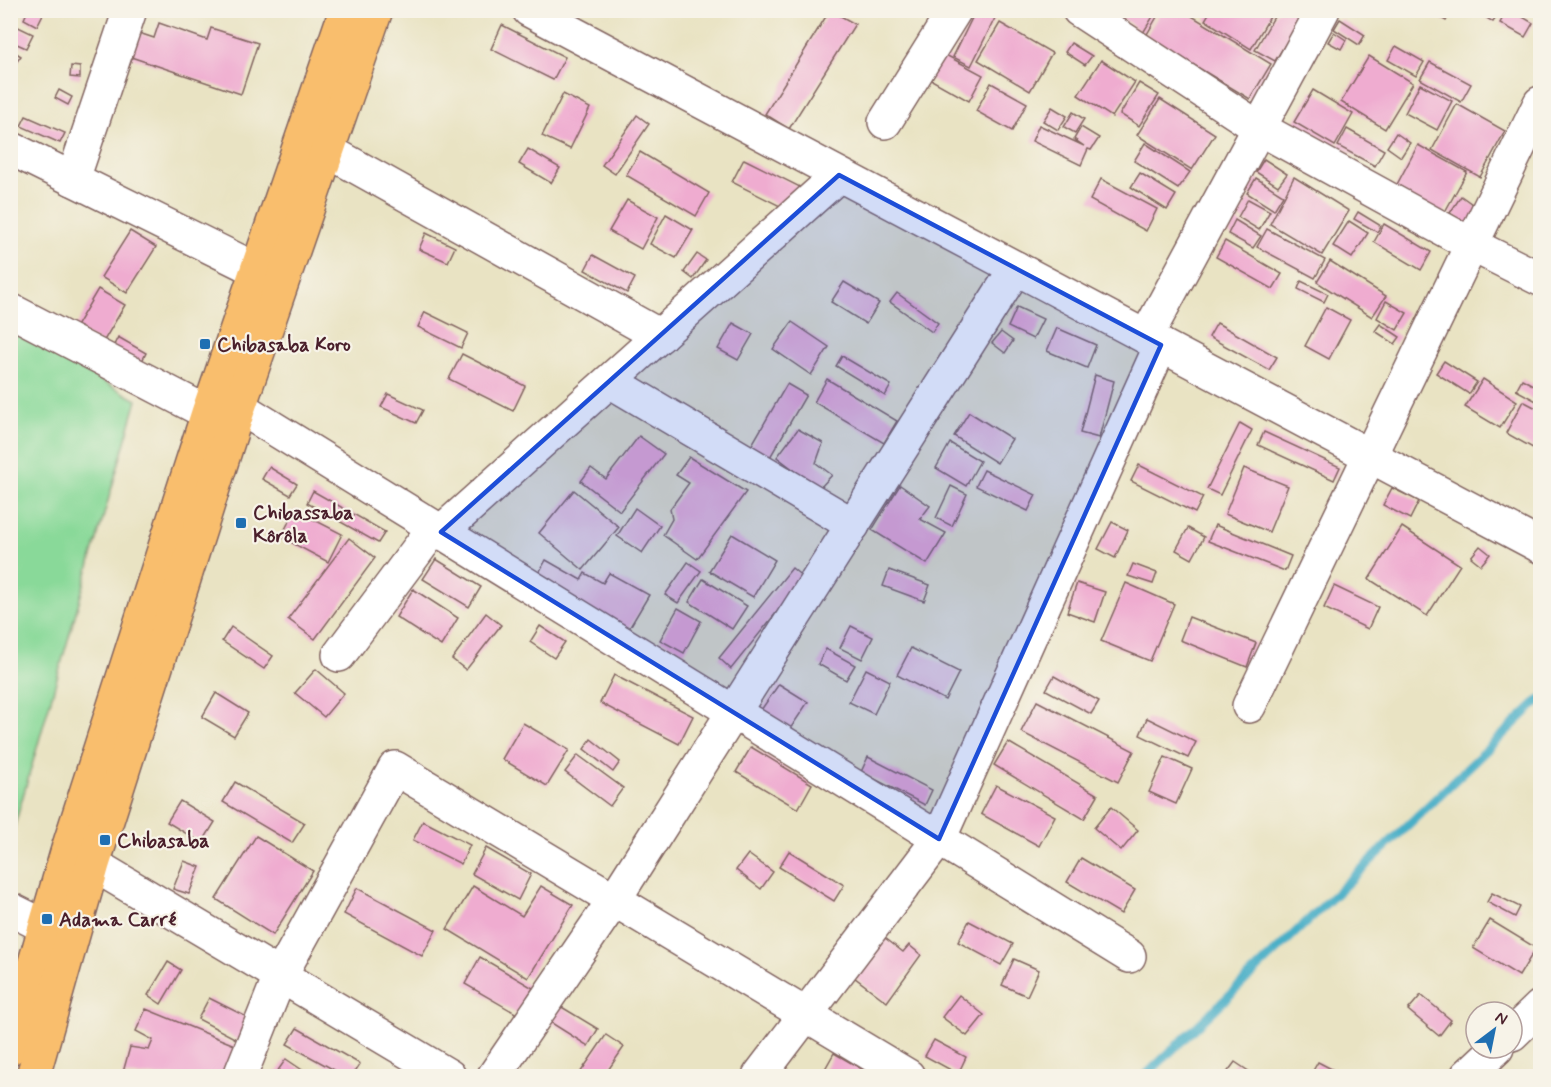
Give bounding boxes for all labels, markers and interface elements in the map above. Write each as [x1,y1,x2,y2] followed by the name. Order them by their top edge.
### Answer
[217,332,351,359] place label: Chibasaba Koro
[198,337,212,351] marker: Chibasaba Koro
[253,500,354,550] place label: Chibassaba Kôrôla
[234,516,248,530] marker: Chibassaba Kôrôla
[117,828,210,855] place label: Chibasaba
[98,833,112,847] marker: Chibasaba
[59,907,177,934] place label: Adama Carré
[40,912,54,926] marker: Adama Carré
[1464,1000,1524,1060] north arrow
[1491,1007,1511,1030] text: N

